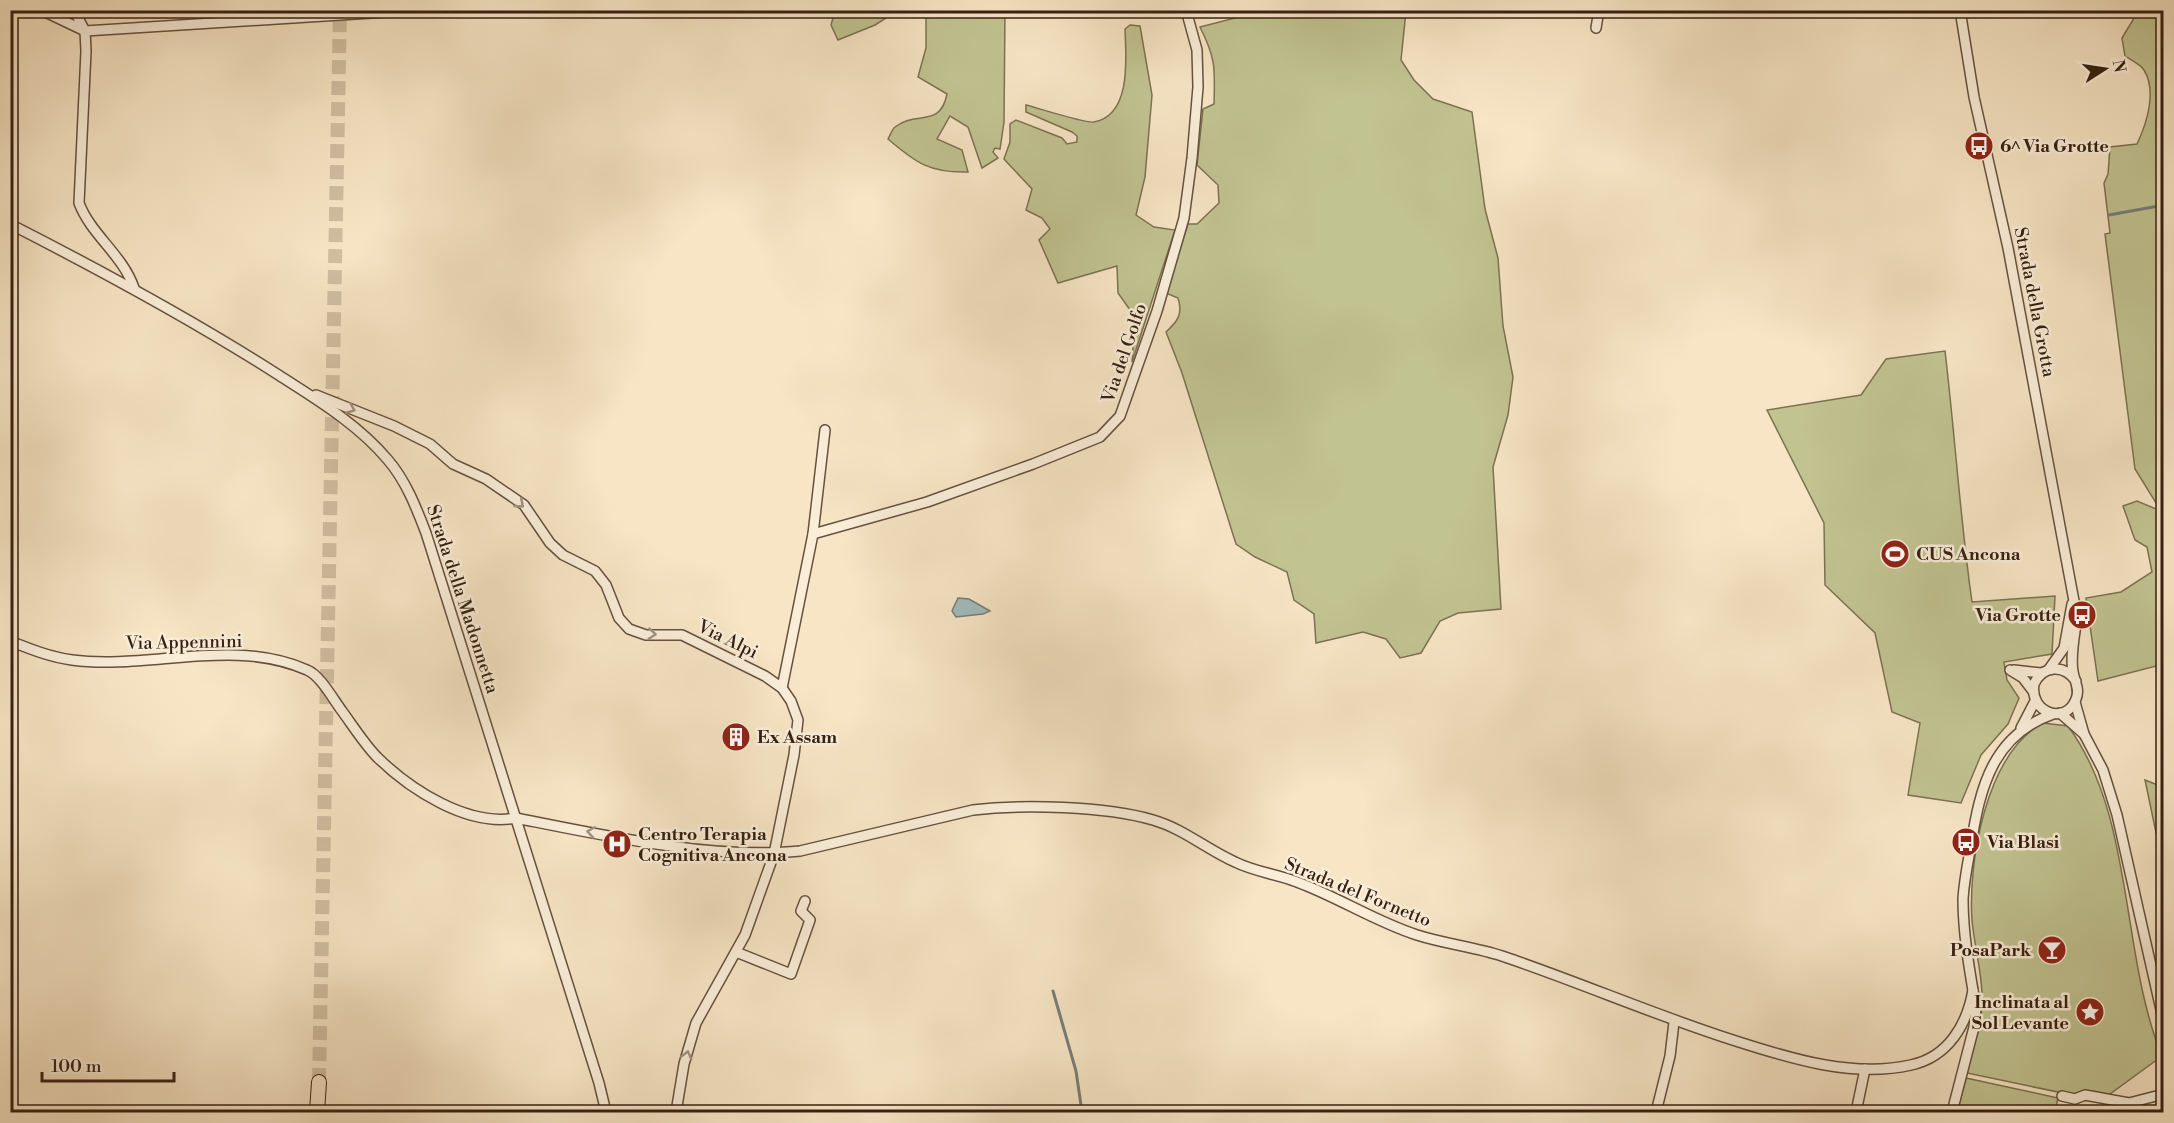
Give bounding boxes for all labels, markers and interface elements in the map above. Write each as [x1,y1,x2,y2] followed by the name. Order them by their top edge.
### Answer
[2075,39,2135,99] north arrow
[2108,58,2130,75] text: N
[1963,130,1995,162] bus stop icon: 6^ Via Grotte
[2000,135,2109,158] place label: 6^ Via Grotte
[2009,225,2060,380] street label: Strada della Grotta
[1096,300,1152,407] street label: Via del Golfo
[345,402,356,414] one-way arrow
[513,497,524,508] one-way arrow
[421,502,504,697] street label: Strada della Madonnetta
[1879,538,1911,570] sports icon: CUS Ancona
[1916,543,2021,566] place label: CUS Ancona
[2066,599,2098,631] bus stop icon: Via Grotte
[1974,604,2061,627] place label: Via Grotte
[693,615,762,664] street label: Via Alpi
[647,627,656,640] one-way arrow
[124,630,243,655] street label: Via Appennini
[720,721,752,753] building icon: Ex Assam
[757,726,838,749] place label: Ex Assam
[638,823,787,867] place label: Centro Terapia Cognitiva Ancona
[1950,826,1982,858] bus stop icon: Via Blasi
[586,827,596,839] one-way arrow
[601,828,633,860] hospital icon: Centro Terapia Cognitiva Ancona
[1986,831,2060,854] place label: Via Blasi
[1281,853,1434,932] street label: Strada del Fornetto
[2036,934,2068,966] bar icon: PosaPark
[1950,939,2032,962] place label: PosaPark
[1972,991,2069,1035] place label: Inclinata al Sol Levante
[2074,996,2106,1028] place icon: Inclinata al Sol Levante
[42,1045,174,1083] scale bar
[679,1050,692,1060] one-way arrow
[51,1055,102,1078] text: 100 m

